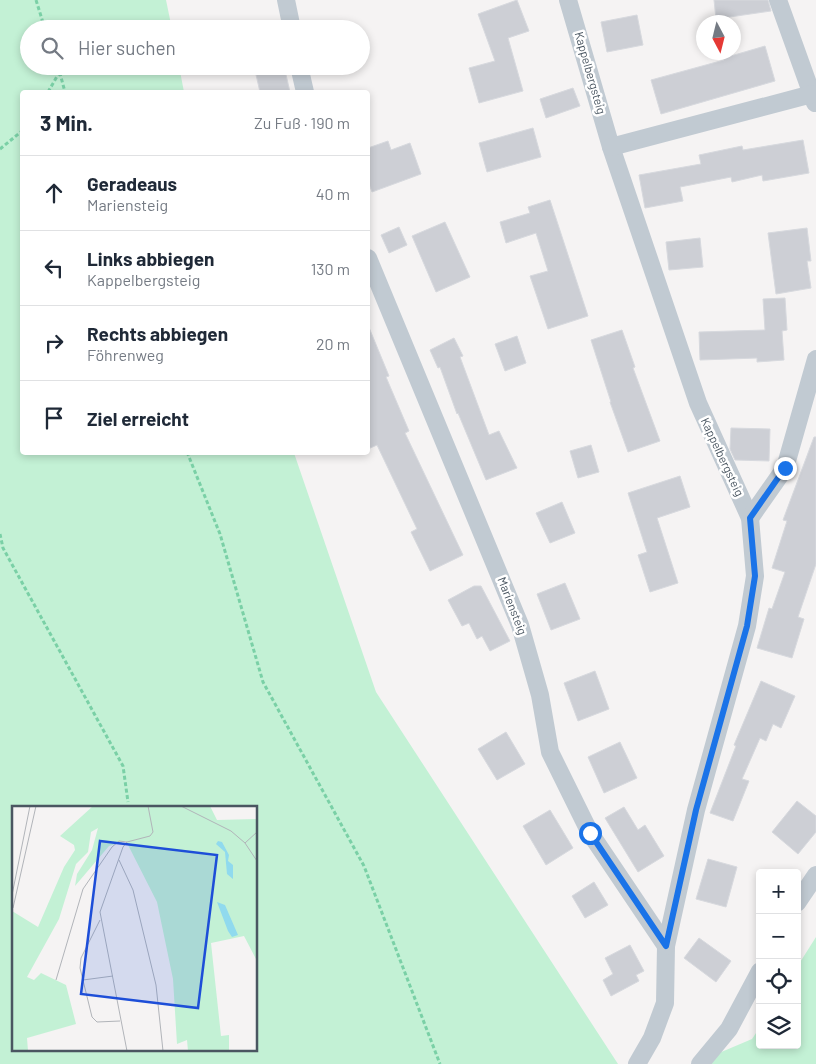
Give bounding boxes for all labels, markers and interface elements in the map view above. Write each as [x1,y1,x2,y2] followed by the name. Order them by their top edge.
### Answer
[696,15,741,60] north arrow
[20,20,370,75] search box
[573,30,609,116] street label: Kappelbergsteig
[38,34,66,62] icon: search
[78,36,176,59] text: Hier suchen
[40,110,93,135] text: 3 Min.
[254,113,350,132] text: Zu Fuß · 190 m
[87,172,177,195] text: Geradeaus
[40,179,68,207] icon: ahead
[316,184,350,203] text: 40 m
[87,195,168,214] text: Mariensteig
[87,247,214,270] text: Links abbiegen
[40,254,68,282] icon: left
[311,259,350,278] text: 130 m
[87,270,200,289] text: Kappelbergsteig
[87,322,228,345] text: Rechts abbiegen
[40,329,68,357] icon: right
[316,334,350,353] text: 20 m
[87,345,164,364] text: Föhrenweg
[40,404,68,432] icon: arrive
[87,407,189,430] text: Ziel erreicht
[699,415,747,498] street label: Kappelbergsteig
[774,457,797,480] route end
[495,575,530,637] street label: Mariensteig
[12,806,258,1052] inset map
[579,822,602,845] route start
[756,869,801,1049] map controls
[756,869,801,914] button: +
[756,914,801,959] button: −
[756,959,801,1004] button: locate
[756,1004,801,1049] button: layers

